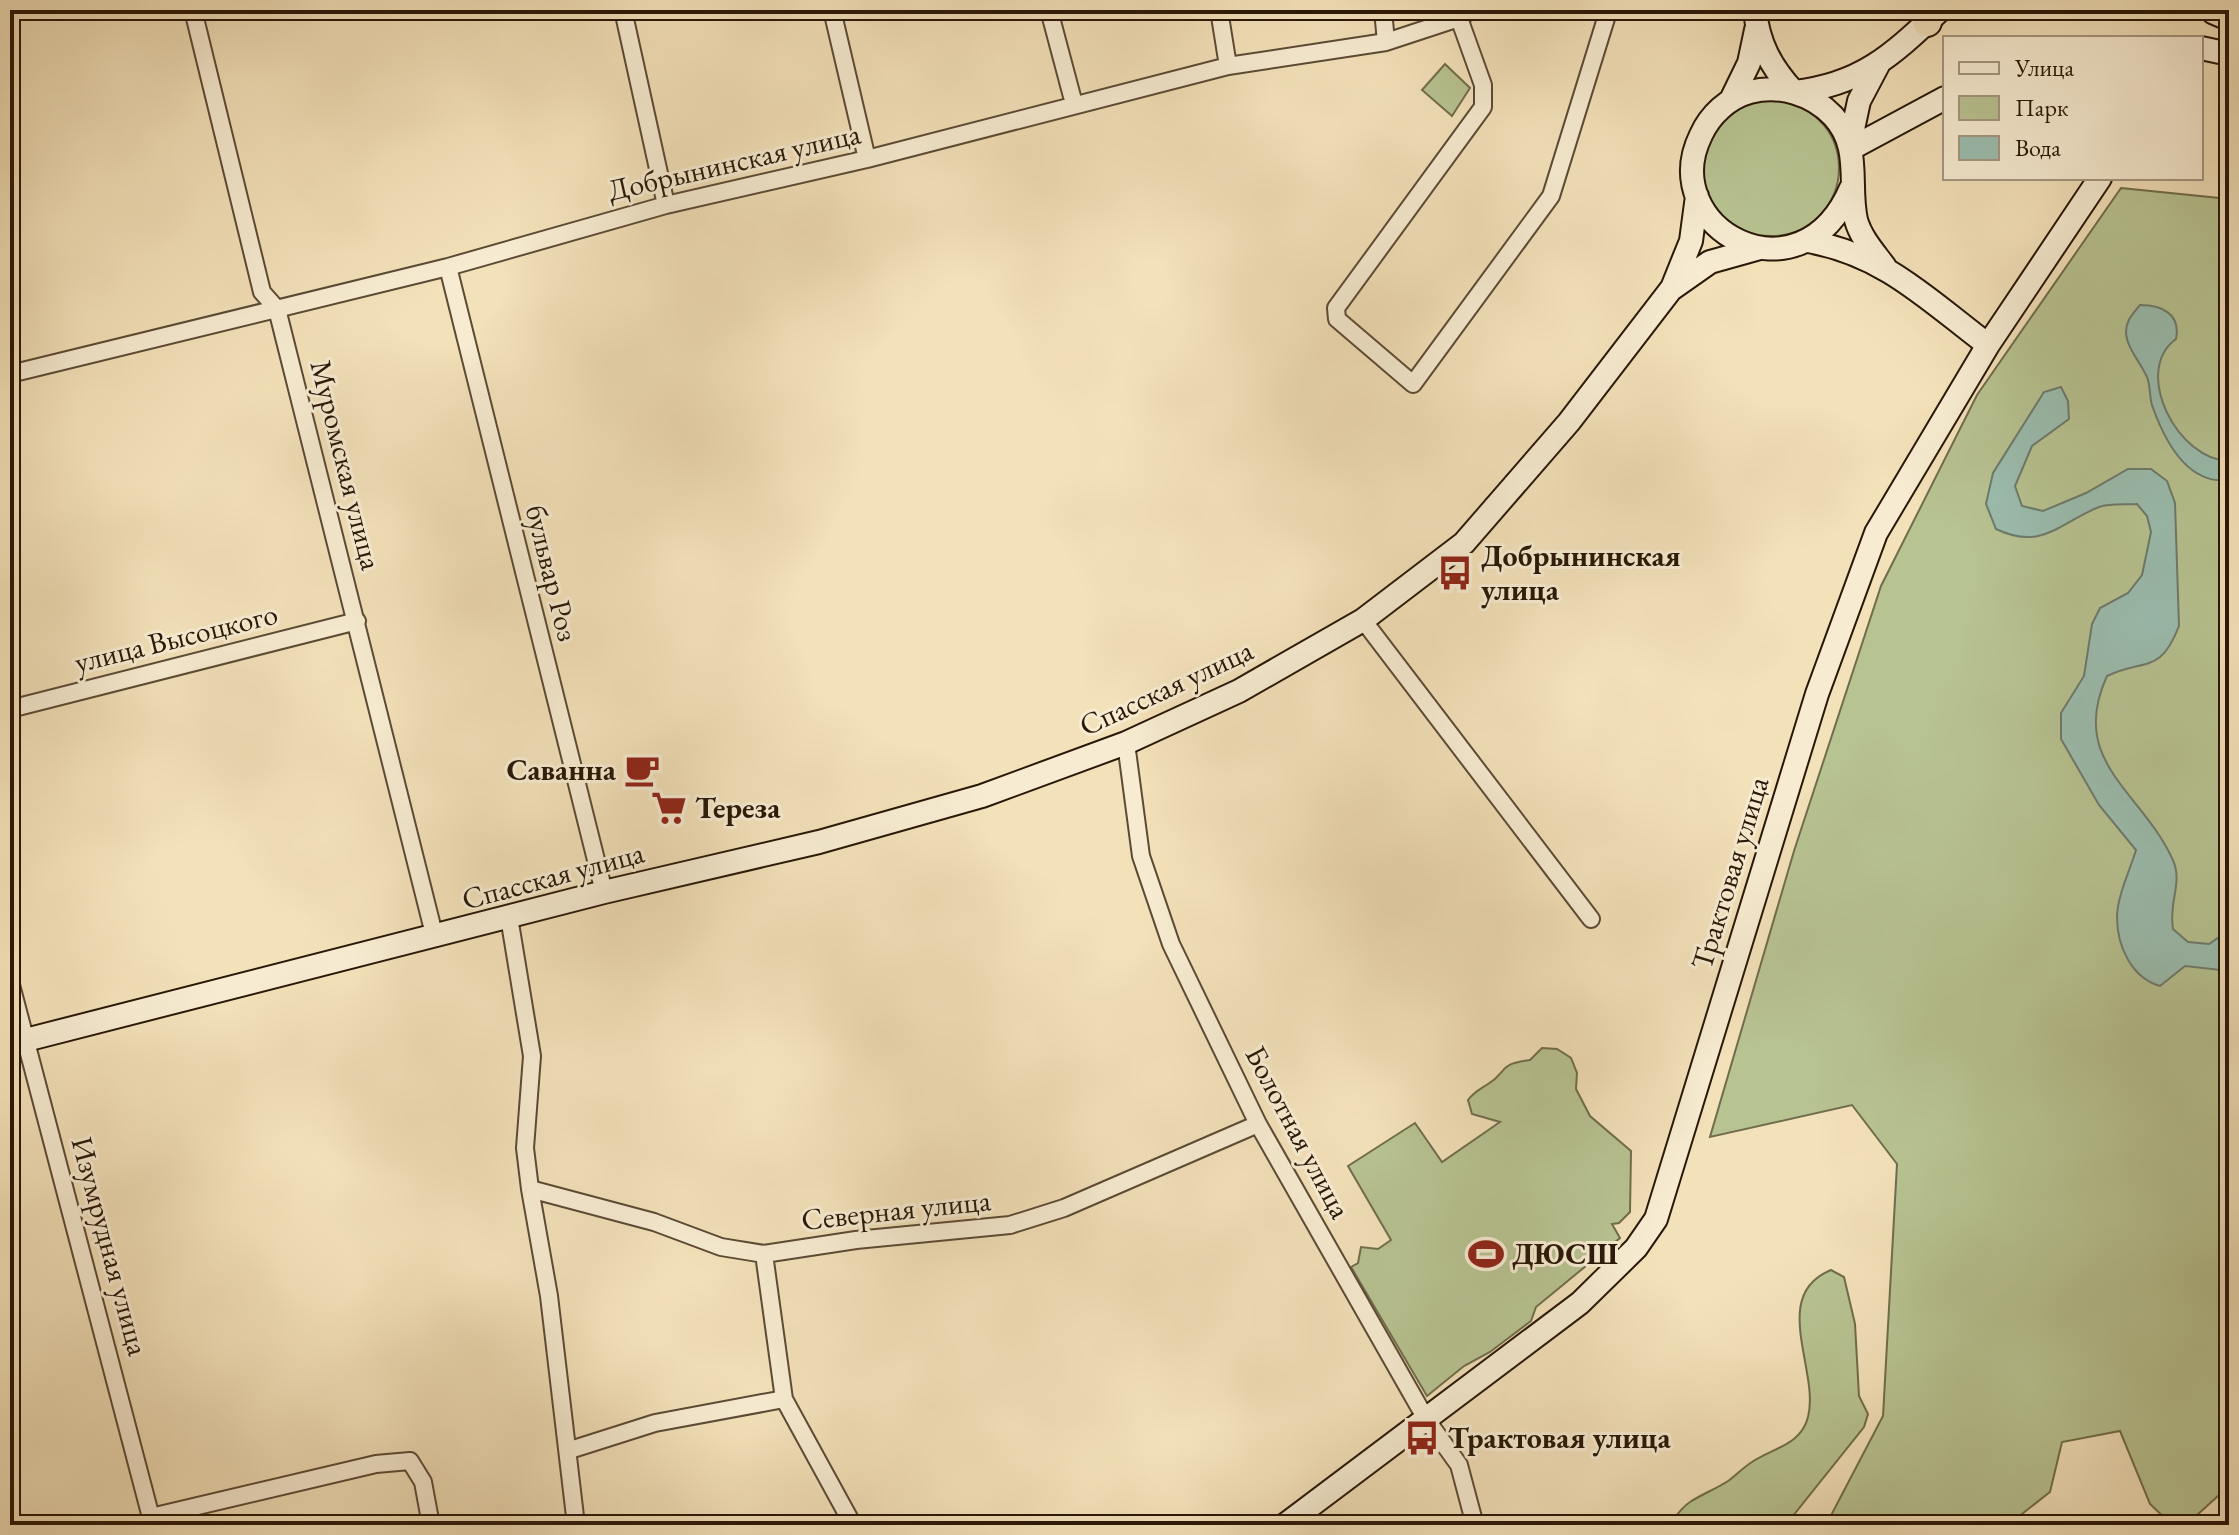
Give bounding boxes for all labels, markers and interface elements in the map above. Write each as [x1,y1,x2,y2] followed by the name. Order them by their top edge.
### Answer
[1943,36,2203,180] legend
[2014,52,2074,83] text: Улица
[2015,92,2069,123] text: Парк
[604,113,864,210] street label: Добрынинская улица
[2015,132,2061,163] text: Вода
[302,356,391,574] street label: Муромская улица
[517,501,588,645] street label: бульвар Роз
[1481,536,1681,609] place label: Добрынинская улица
[1436,554,1474,592] bus stop icon: Добрынинская улица
[70,593,281,682] street label: улица Высоцкого
[1073,630,1259,745] street label: Спасская улица
[507,750,617,789] place label: Саванна
[623,751,661,789] cafe icon: Саванна
[1682,772,1777,974] street label: Трактовая улица
[695,788,781,827] place label: Тереза
[650,789,688,827] supermarket icon: Тереза
[457,832,648,919] street label: Спасская улица
[1237,1039,1360,1225] street label: Болотная улица
[63,1132,158,1360] street label: Изумрудная улица
[799,1180,993,1239] street label: Северная улица
[1512,1234,1618,1273] place label: ДЮСШ
[1467,1235,1505,1273] sports icon: ДЮСШ
[1448,1418,1671,1457] place label: Трактовая улица
[1403,1419,1441,1457] bus stop icon: Трактовая улица

